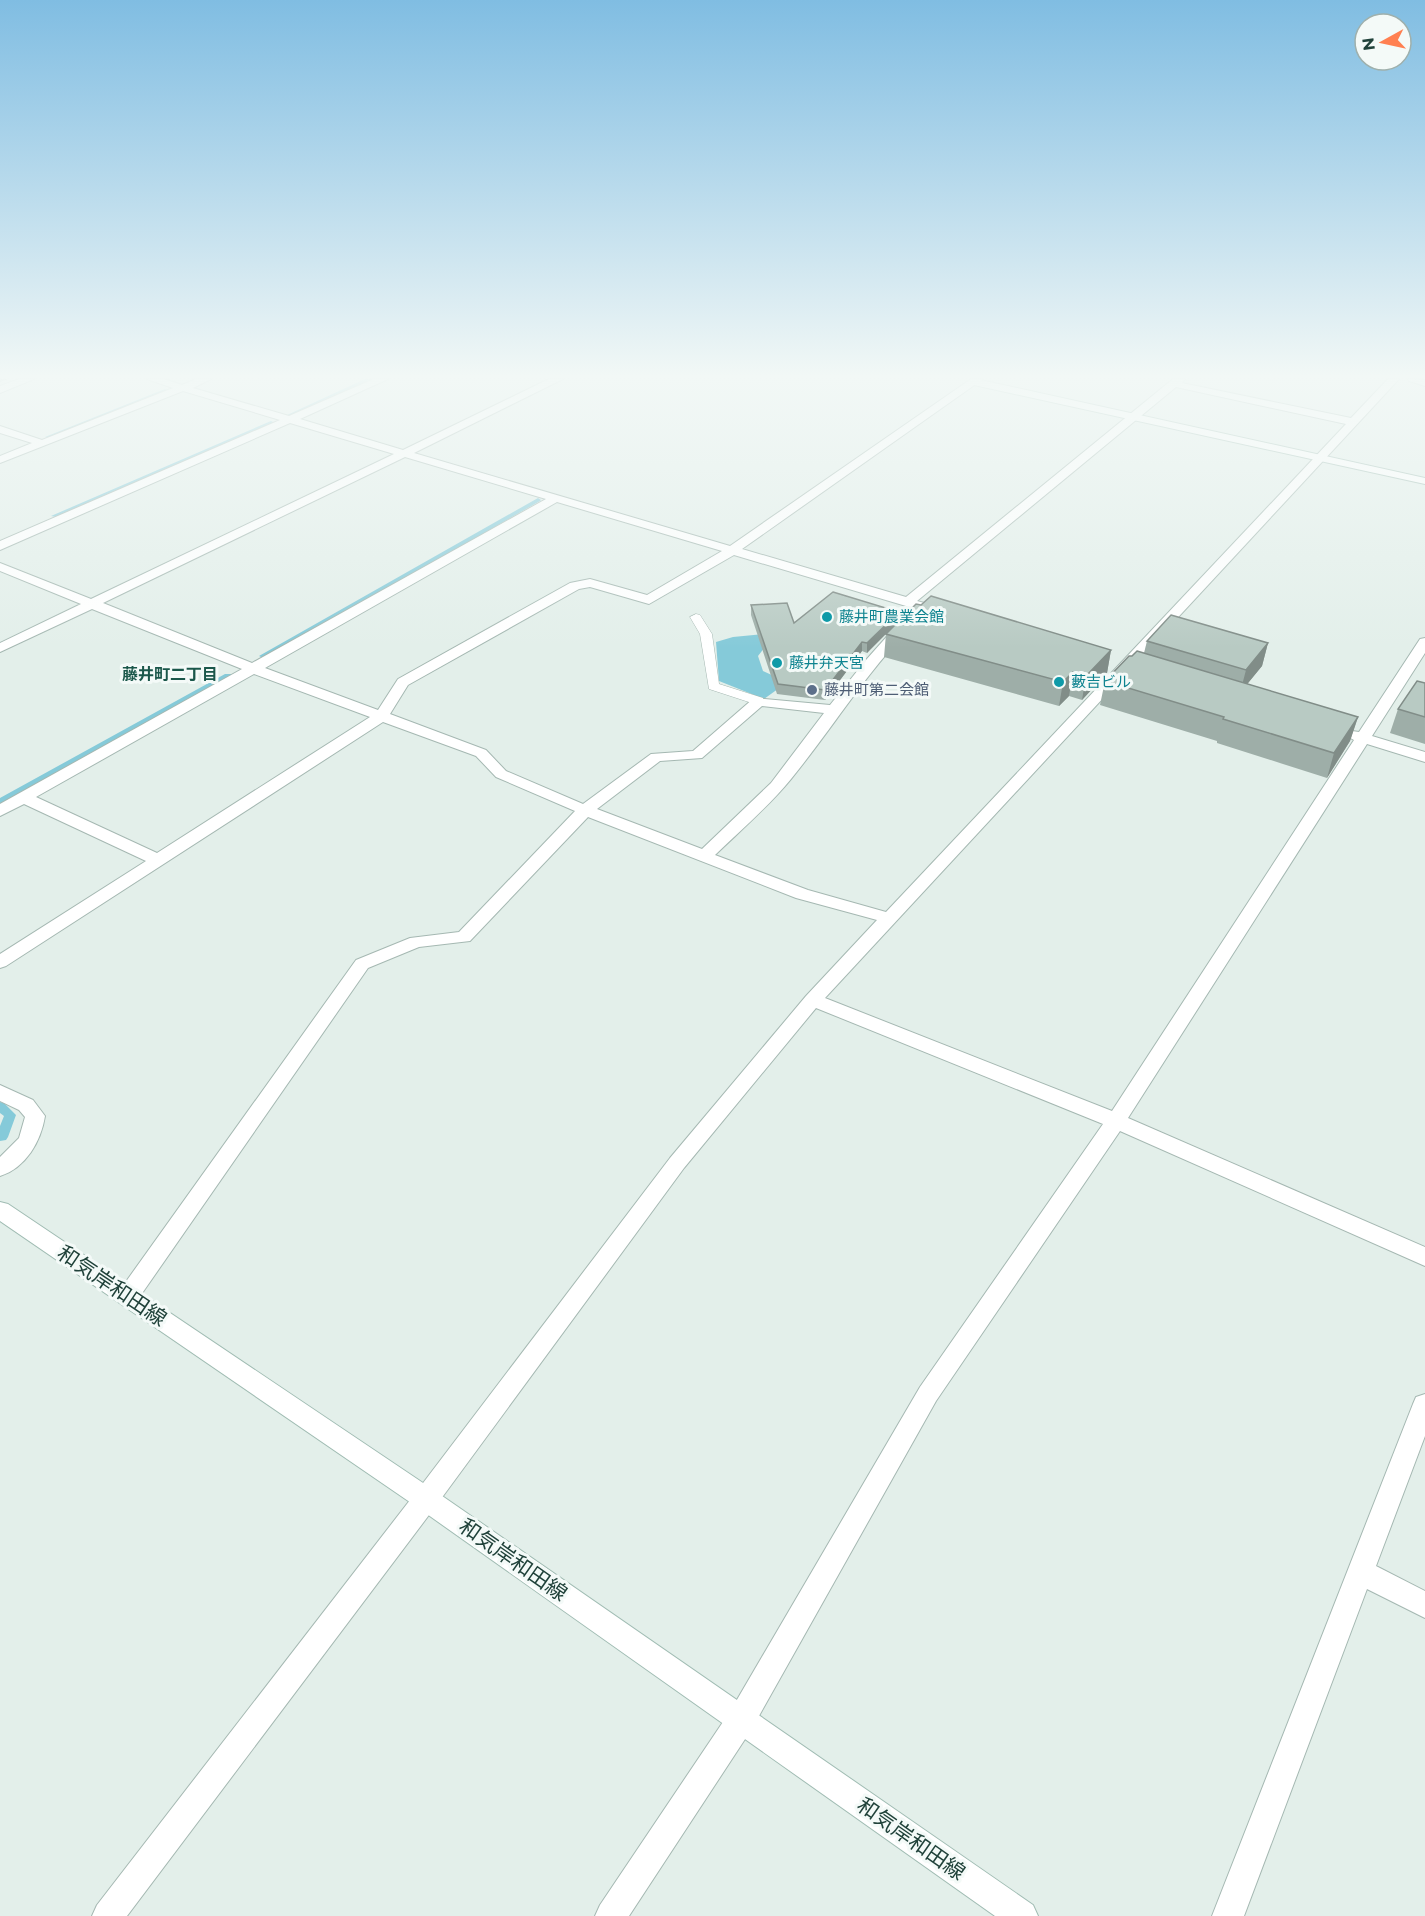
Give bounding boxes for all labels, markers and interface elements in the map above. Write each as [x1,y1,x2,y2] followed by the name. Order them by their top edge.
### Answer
[1353,12,1413,72] north arrow
[1358,36,1379,52] text: N
[839,607,944,626] place label: 藤井町農業会館
[820,610,834,624] marker: 藤井町農業会館
[789,653,864,672] place label: 藤井弁天宮
[770,656,784,670] marker: 藤井弁天宮
[122,665,218,684] district label: 藤井町二丁目
[1071,672,1131,691] place label: 藪吉ビル
[1052,675,1066,689] marker: 藪吉ビル
[824,680,929,699] place label: 藤井町第二会館
[805,683,819,697] marker: 藤井町第二会館
[53,1240,171,1331] street label: 和気岸和田線
[455,1513,572,1606] street label: 和気岸和田線
[853,1792,970,1885] street label: 和気岸和田線

